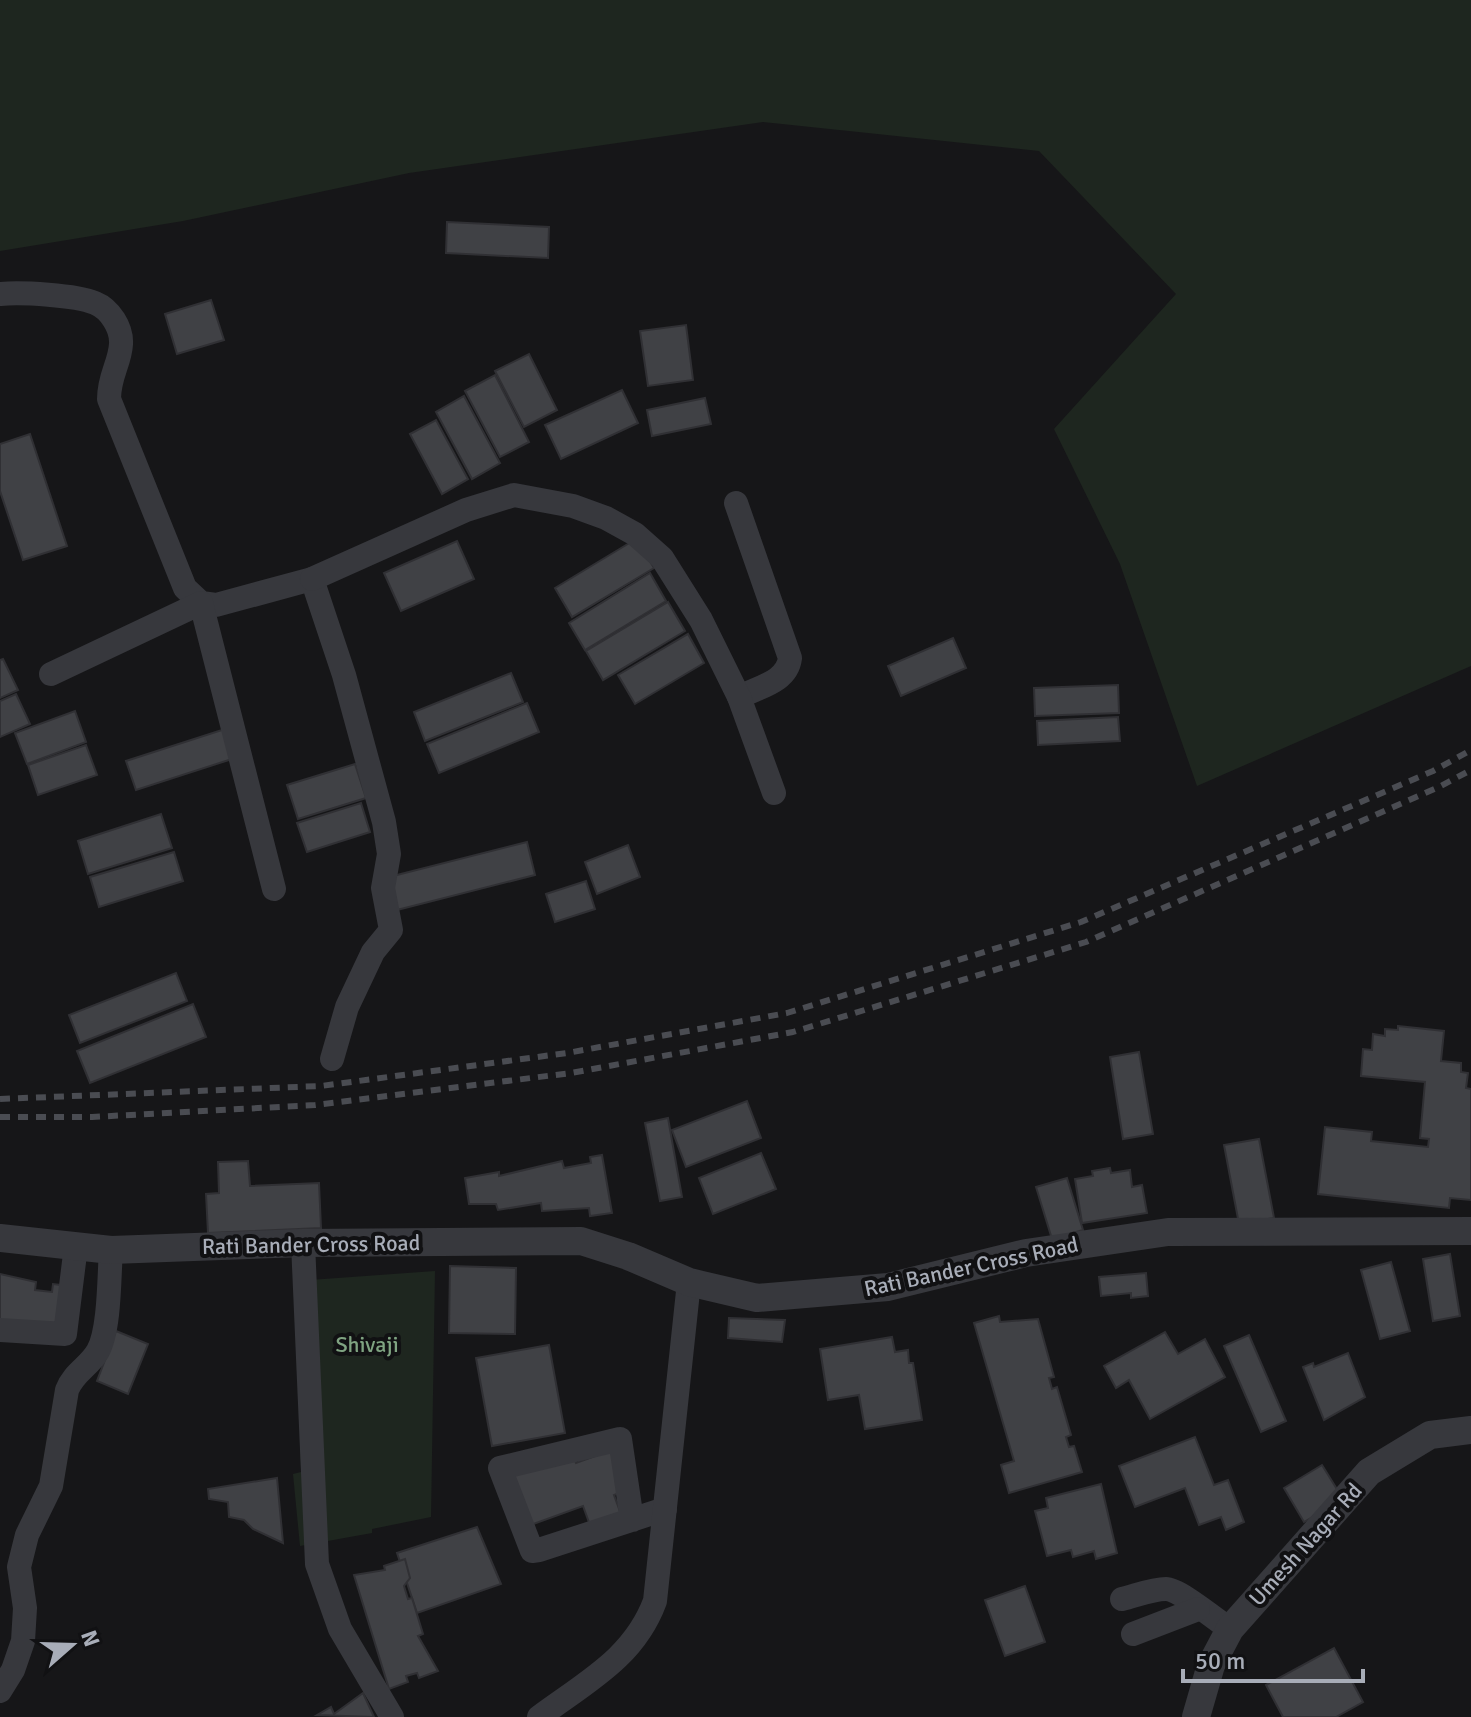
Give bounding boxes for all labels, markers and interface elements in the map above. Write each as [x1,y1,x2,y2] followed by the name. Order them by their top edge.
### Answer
[202,1229,420,1260] street label: Rati Bander Cross Road
[862,1231,1081,1302] street label: Rati Bander Cross Road
[335,1331,399,1358] park label: Shivaji
[1243,1477,1368,1611] street label: Umesh Nagar Rd
[32,1605,112,1685] north arrow
[75,1627,106,1650] text: N
[1183,1633,1363,1683] scale bar
[1195,1646,1245,1676] text: 50 m

